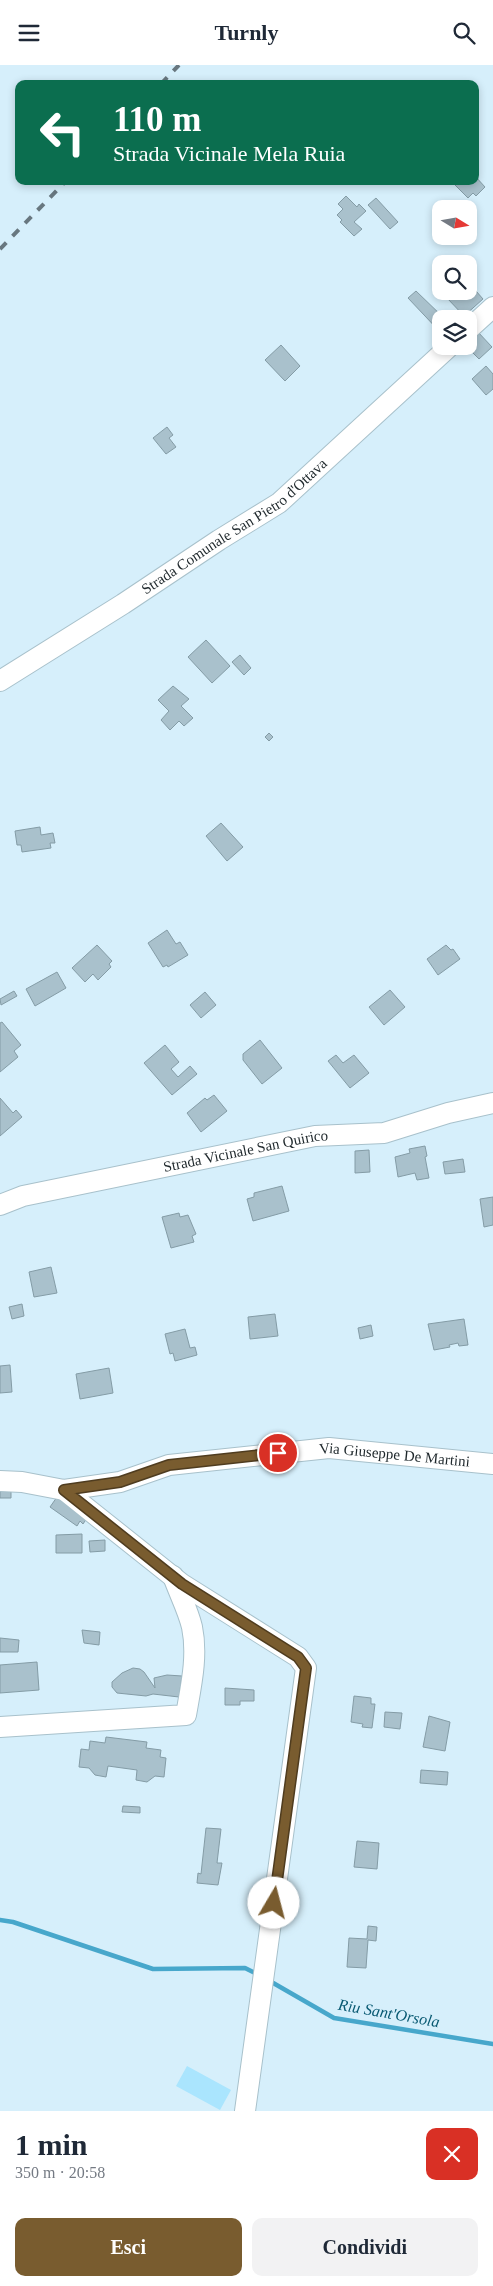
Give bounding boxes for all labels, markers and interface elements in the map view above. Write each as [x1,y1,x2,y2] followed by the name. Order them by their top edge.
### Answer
[15,19,43,47] icon: menu
[450,19,478,47] icon: search
[214,20,279,45] text: Turnly
[30,100,95,165] icon: left
[113,100,201,139] text: 110 m
[113,141,345,166] text: Strada Vicinale Mela Ruia
[432,200,478,245] north arrow
[432,200,477,355] map controls
[432,255,477,300] button: search
[432,310,477,355] button: layers
[139,455,330,597] street label: Strada Comunale San Pietro d'Ottava
[162,1127,328,1175] street label: Strada Vicinale San Quirico
[257,1432,299,1474] pin
[264,1439,292,1467] icon: arrive
[318,1440,471,1470] street label: Via Giuseppe De Martini
[247,1876,299,1928] position arrow
[336,1996,441,2030] water label: Riu Sant'Orsola
[15,2128,88,2161] text: 1 min
[426,2128,478,2180] button: close
[15,2164,105,2181] text: 350 m · 20:58
[15,2218,242,2276] button: Esci
[252,2218,478,2276] button: Condividi

